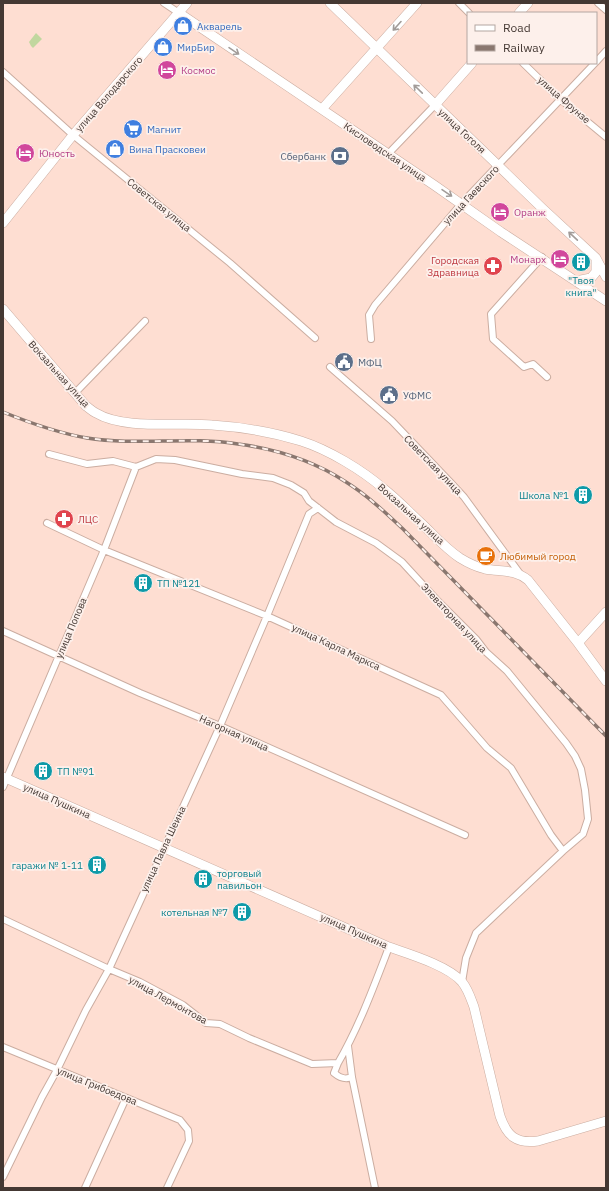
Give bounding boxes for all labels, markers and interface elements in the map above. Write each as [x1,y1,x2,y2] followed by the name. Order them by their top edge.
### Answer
[467,12,597,64] legend
[172,15,194,37] shop icon: Акварель
[197,20,242,33] place label: Акварель
[392,20,401,31] one-way arrow
[503,20,531,35] text: Road
[152,36,174,58] shop icon: МирБир
[503,40,545,55] text: Railway
[177,41,215,54] place label: МирБир
[228,47,239,55] one-way arrow
[73,53,146,135] street label: улица Володарского
[156,59,178,81] hotel icon: Космос
[181,64,216,77] place label: Космос
[535,74,593,127] street label: улица Фрунзе
[413,84,423,93] one-way arrow
[435,106,489,156] street label: улица Гоголя
[122,118,144,140] supermarket icon: Магнит
[341,119,429,185] street label: Кисловодская улица
[147,123,182,136] place label: Магнит
[104,138,126,160] shop icon: Вина Прасковеи
[14,142,36,164] hotel icon: Юность
[129,143,206,156] place label: Вина Прасковеи
[329,145,351,167] bank icon: Сбербанк
[39,147,75,160] place label: Юность
[280,150,326,163] place label: Сбербанк
[440,162,502,227] street label: улица Гаевского
[124,175,194,235] street label: Советская улица
[441,189,452,197] one-way arrow
[489,201,511,223] hotel icon: Оранж
[514,206,546,219] place label: Оранж
[568,232,578,241] one-way arrow
[549,248,571,270] hotel icon: Монарх
[570,251,592,273] building icon: "Твоя книга"
[510,253,546,266] place label: Монарх
[427,254,480,279] place label: Городская Здравница
[482,255,504,277] pharmacy icon: Городская Здравница
[566,274,596,299] place label: "Твоя книга"
[26,338,93,411] street label: Вокзальная улица
[333,351,355,373] public building icon: МФЦ
[358,356,382,369] place label: МФЦ
[378,384,400,406] public building icon: УФМС
[403,389,431,402] place label: УФМС
[401,432,465,498] street label: Советская улица
[375,481,448,548] street label: Вокзальная улица
[572,484,594,506] building icon: Школа №1
[519,489,569,502] place label: Школа №1
[53,508,75,530] pharmacy icon: ЛЦС
[78,513,98,526] place label: ЛЦС
[475,545,497,567] cafe icon: Любимый город
[500,550,576,563] place label: Любимый город
[132,572,154,594] building icon: ТП №121
[157,577,200,590] place label: ТП №121
[418,580,490,656] street label: Элеваторная улица
[52,595,90,660] street label: улица Попова
[290,621,383,673] street label: улица Карла Маркса
[197,712,271,754] street label: Нагорная улица
[32,760,54,782] building icon: ТП №91
[57,765,94,778] place label: ТП №91
[21,780,93,822] street label: улица Пушкина
[137,803,189,894] street label: улица Павла Шеина
[86,854,108,876] building icon: гаражи № 1-11
[12,859,83,872] place label: гаражи № 1-11
[217,867,262,892] place label: торговый павильон
[192,868,214,890] building icon: торговый павильон
[231,901,253,923] building icon: котельная №7
[161,906,228,919] place label: котельная №7
[318,910,390,952] street label: улица Пушкина
[126,973,210,1027] street label: улица Лермонтова
[55,1064,140,1108] street label: улица Грибоедова

